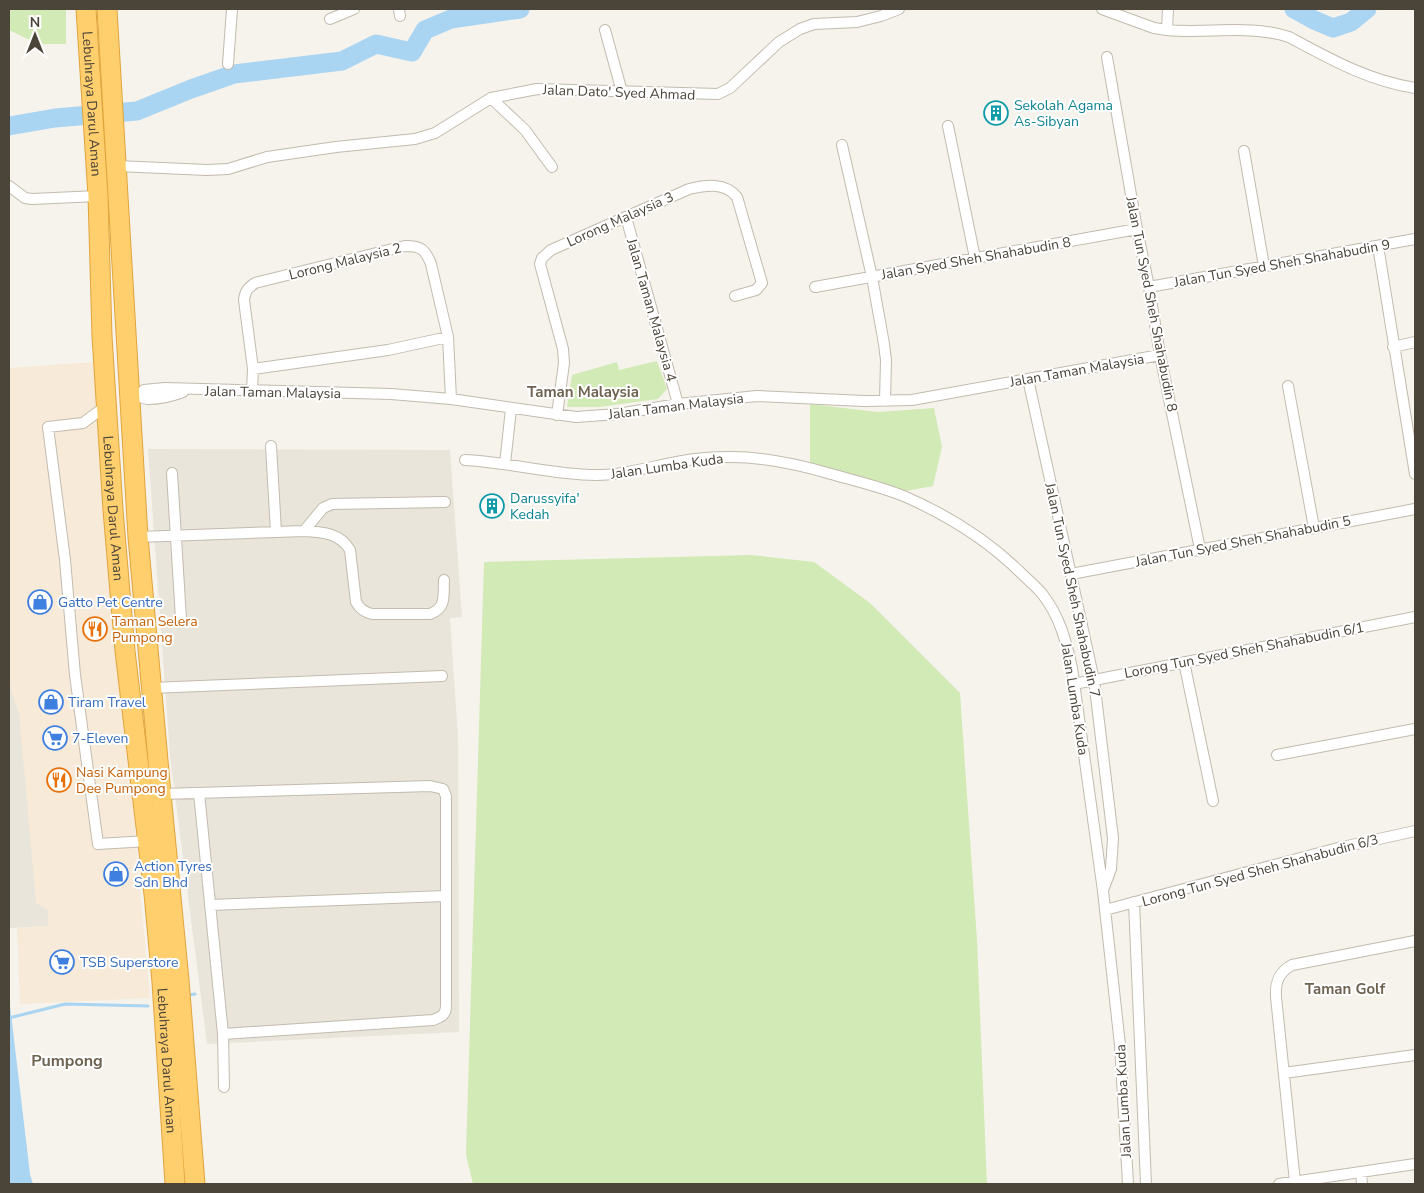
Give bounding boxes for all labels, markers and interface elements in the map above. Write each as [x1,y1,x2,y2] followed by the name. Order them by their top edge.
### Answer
[10,10,60,60] north arrow
[30,13,40,32] text: N
[77,31,106,177] street label: Lebuhraya Darul Aman
[541,80,696,105] street label: Jalan Dato' Syed Ahmad
[1014,96,1113,131] place label: Sekolah Agama As-Sibyan
[983,100,1009,126] building icon: Sekolah Agama As-Sibyan
[564,187,677,252] street label: Lorong Malaysia 3
[1121,194,1182,413] street label: Jalan Tun Syed Sheh Shahabudin 8
[879,232,1072,285] street label: Jalan Syed Sheh Shahabudin 8
[622,235,681,384] street label: Jalan Taman Malaysia 4
[1172,235,1392,292] street label: Jalan Tun Syed Sheh Shahabudin 9
[287,238,403,285] street label: Lorong Malaysia 2
[1007,349,1146,392] street label: Jalan Taman Malaysia
[204,382,341,403] street label: Jalan Taman Malaysia
[527,382,639,402] district label: Taman Malaysia
[606,389,745,424] street label: Jalan Taman Malaysia
[98,435,128,582] street label: Lebuhraya Darul Aman
[609,449,725,484] street label: Jalan Lumba Kuda
[1040,480,1105,699] street label: Jalan Tun Syed Sheh Shahabudin 7
[510,489,580,524] place label: Darussyifa' Kedah
[479,493,505,519] building icon: Darussyifa' Kedah
[1133,511,1352,572] street label: Jalan Tun Syed Sheh Shahabudin 5
[27,589,53,615] shop icon: Gatto Pet Centre
[58,593,163,612] place label: Gatto Pet Centre
[112,612,198,647] place label: Taman Selera Pumpong
[82,616,108,642] restaurant icon: Taman Selera Pumpong
[1122,618,1366,683] street label: Lorong Tun Syed Sheh Shahabudin 6/1
[1056,640,1093,757] street label: Jalan Lumba Kuda
[38,689,64,715] shop icon: Tiram Travel
[68,693,147,712] place label: Tiram Travel
[42,725,68,751] supermarket icon: 7-Eleven
[72,729,128,748] place label: 7-Eleven
[76,763,168,798] place label: Nasi Kampung Dee Pumpong
[46,767,72,793] restaurant icon: Nasi Kampung Dee Pumpong
[1140,830,1380,911] street label: Lorong Tun Syed Sheh Shahabudin 6/3
[134,857,212,892] place label: Action Tyres Sdn Bhd
[103,861,129,887] shop icon: Action Tyres Sdn Bhd
[49,949,75,975] supermarket icon: TSB Superstore
[80,953,178,972] place label: TSB Superstore
[1305,979,1386,999] district label: Taman Golf
[152,987,181,1134] street label: Lebuhraya Darul Aman
[1111,1044,1136,1159] street label: Jalan Lumba Kuda
[31,1050,103,1072] district label: Pumpong

